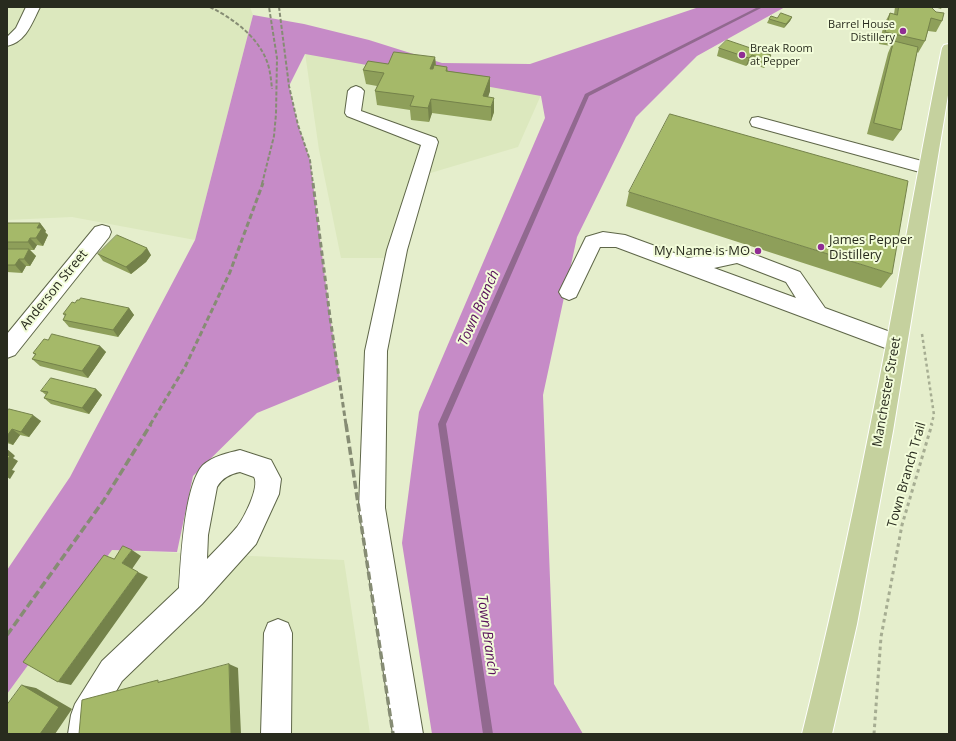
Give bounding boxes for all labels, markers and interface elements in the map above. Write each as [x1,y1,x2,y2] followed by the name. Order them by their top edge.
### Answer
[828,18,895,44] place label: Barrel House Distillery
[898,26,908,36] marker: Barrel House Distillery
[750,42,813,68] place label: Break Room at Pepper
[737,50,747,60] marker: Break Room at Pepper
[829,232,912,263] place label: James Pepper Distillery
[816,242,826,252] marker: James Pepper Distillery
[654,243,750,259] place label: My Name is MO
[753,246,763,256] marker: My Name is MO
[17,247,91,333] street label: Anderson Street
[455,268,503,348] water label: Town Branch
[870,336,904,448] street label: Manchester Street
[884,420,930,530] street label: Town Branch Trail
[473,594,501,676] water label: Town Branch

